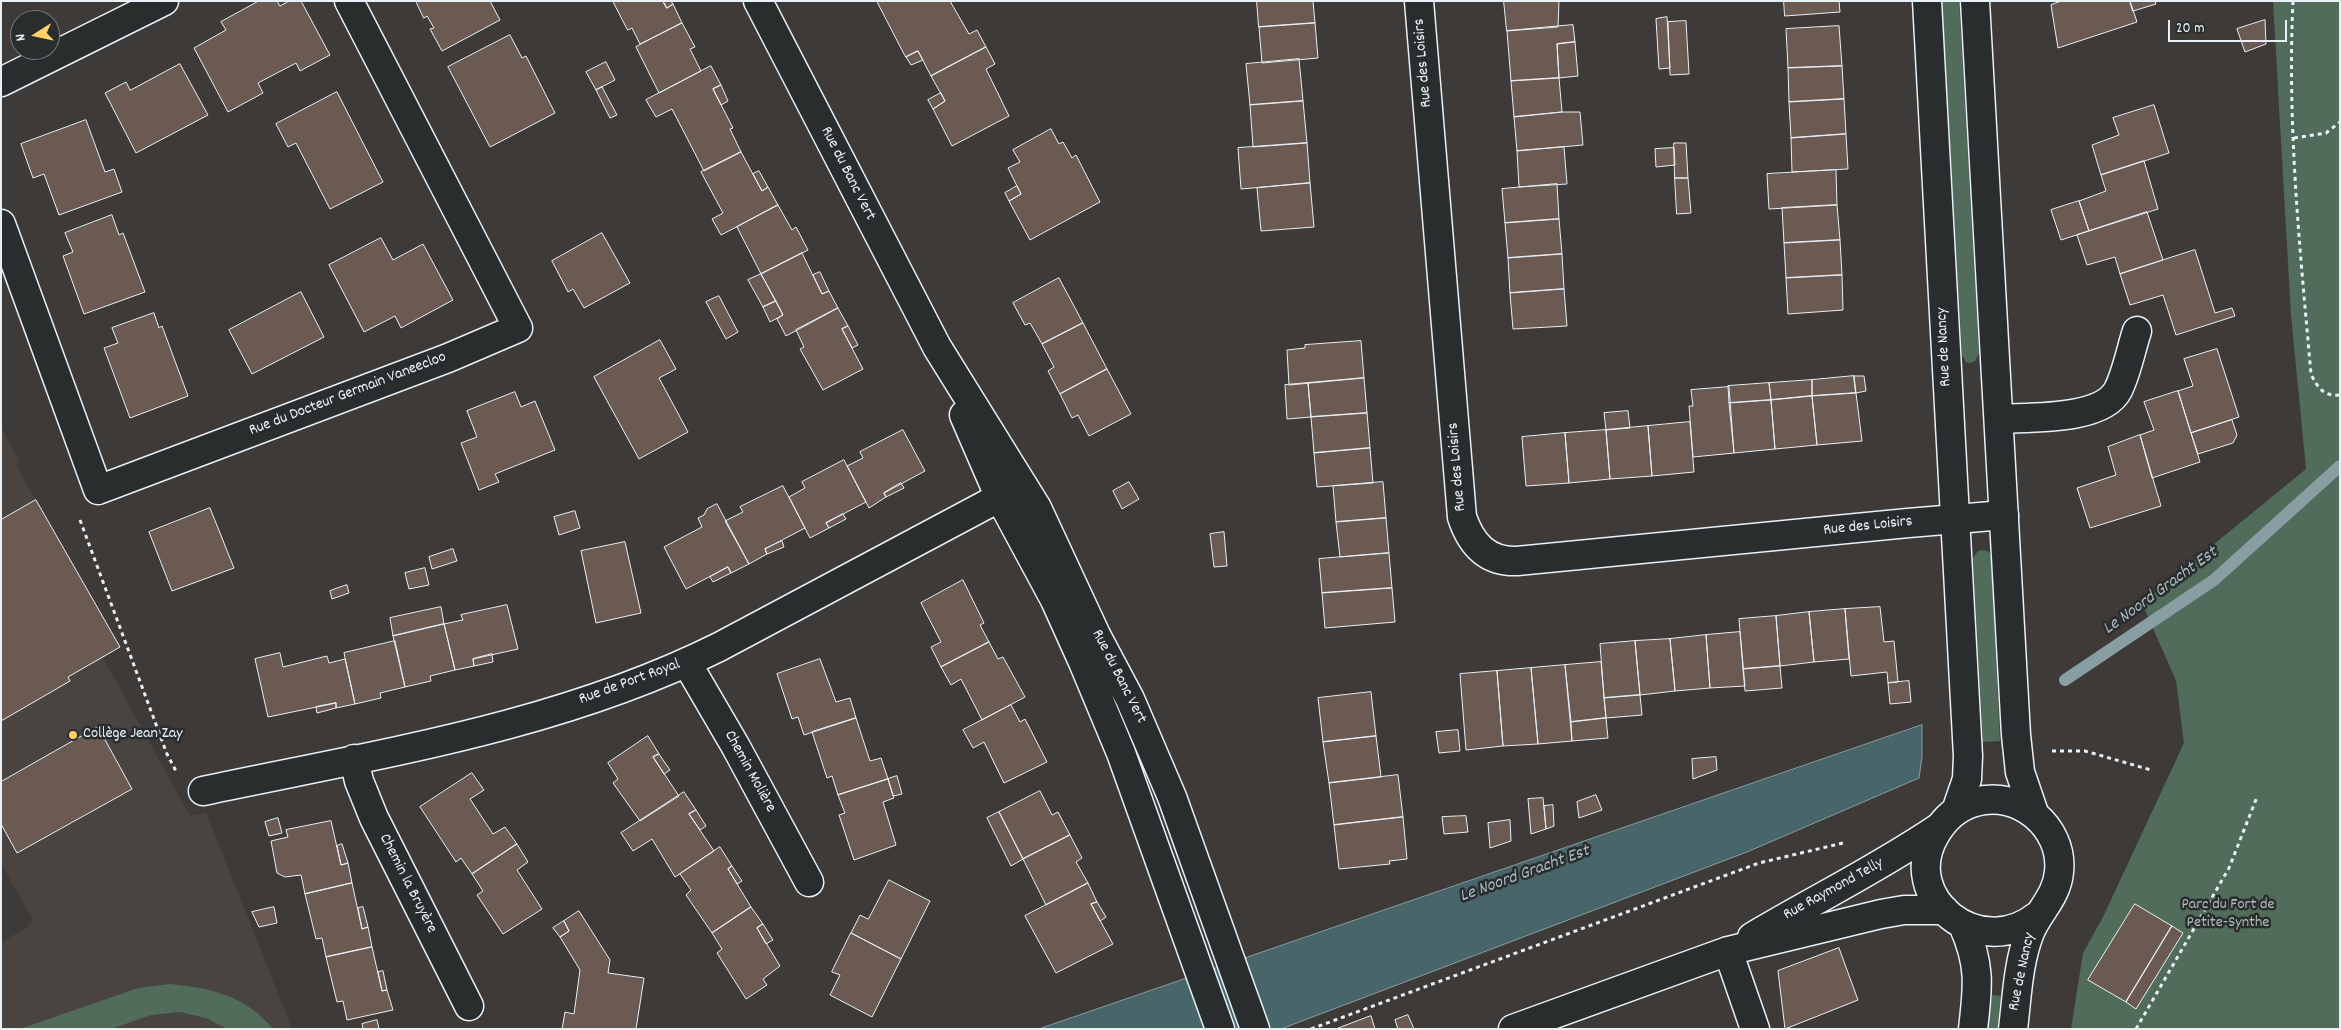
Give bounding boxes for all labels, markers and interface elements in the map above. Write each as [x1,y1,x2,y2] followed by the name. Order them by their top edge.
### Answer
[10,10,60,60] north arrow
[2171,10,2290,42] scale bar
[1411,18,1437,108] street label: Rue des Loisirs
[2176,18,2204,40] text: 20 m
[11,32,32,43] text: N
[815,124,879,224] street label: Rue du Banc Vert
[1933,307,1957,387] street label: Rue de Nancy
[247,349,449,441] street label: Rue du Docteur Germain Vaneecloo
[1445,422,1471,512] street label: Rue des Loisirs
[1823,513,1913,541] street label: Rue des Loisirs
[2099,543,2223,641] water label: Le Noord Gracht Est
[1086,627,1150,727] street label: Rue du Banc Vert
[577,656,683,710] street label: Rue de Port Royal
[83,725,183,745] place label: Collège Jean Zay
[719,728,779,816] street label: Chemin Molière
[67,729,79,741] marker: Collège Jean Zay
[374,831,440,937] street label: Chemin la Bruyère
[1457,842,1593,908] water label: Le Noord Gracht Est
[1781,855,1887,925] street label: Rue Raymond Telly
[2181,896,2275,934] park label: Parc du Fort de Petite-Synthe
[2005,931,2041,1013] street label: Rue de Nancy

